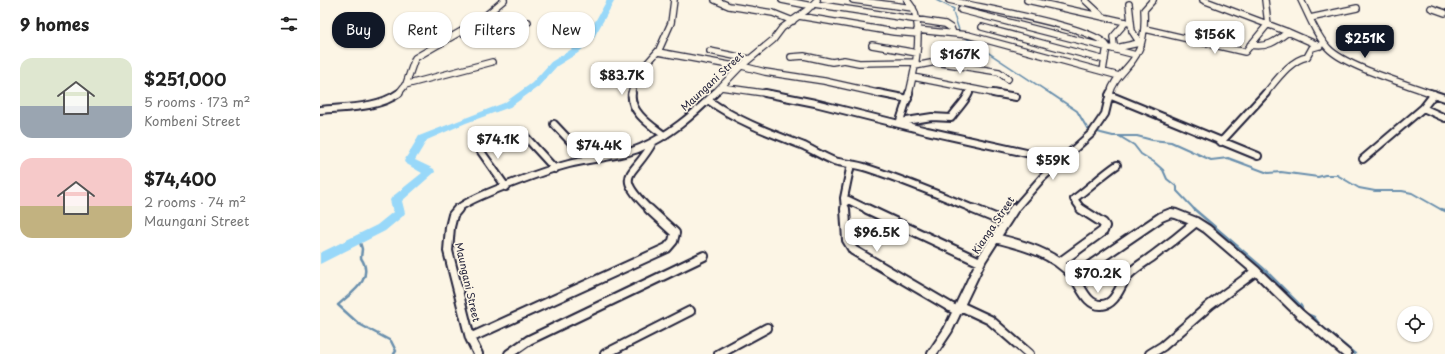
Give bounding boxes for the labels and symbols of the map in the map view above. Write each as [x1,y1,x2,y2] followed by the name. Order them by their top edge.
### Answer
[1187,21,1243,55] pin: $156K
[1337,25,1393,59] pin: $251K
[932,41,988,75] pin: $167K
[677,47,746,114] street label: Maungani Street
[589,62,655,96] pin: $83.7K
[465,126,531,160] pin: $74.1K
[566,132,632,166] pin: $74.4K
[1029,147,1077,181] pin: $59K
[968,193,1017,256] street label: Kianga Street
[844,219,910,253] pin: $96.5K
[452,241,485,323] street label: Maungani Street
[1065,260,1131,294] pin: $70.2K

